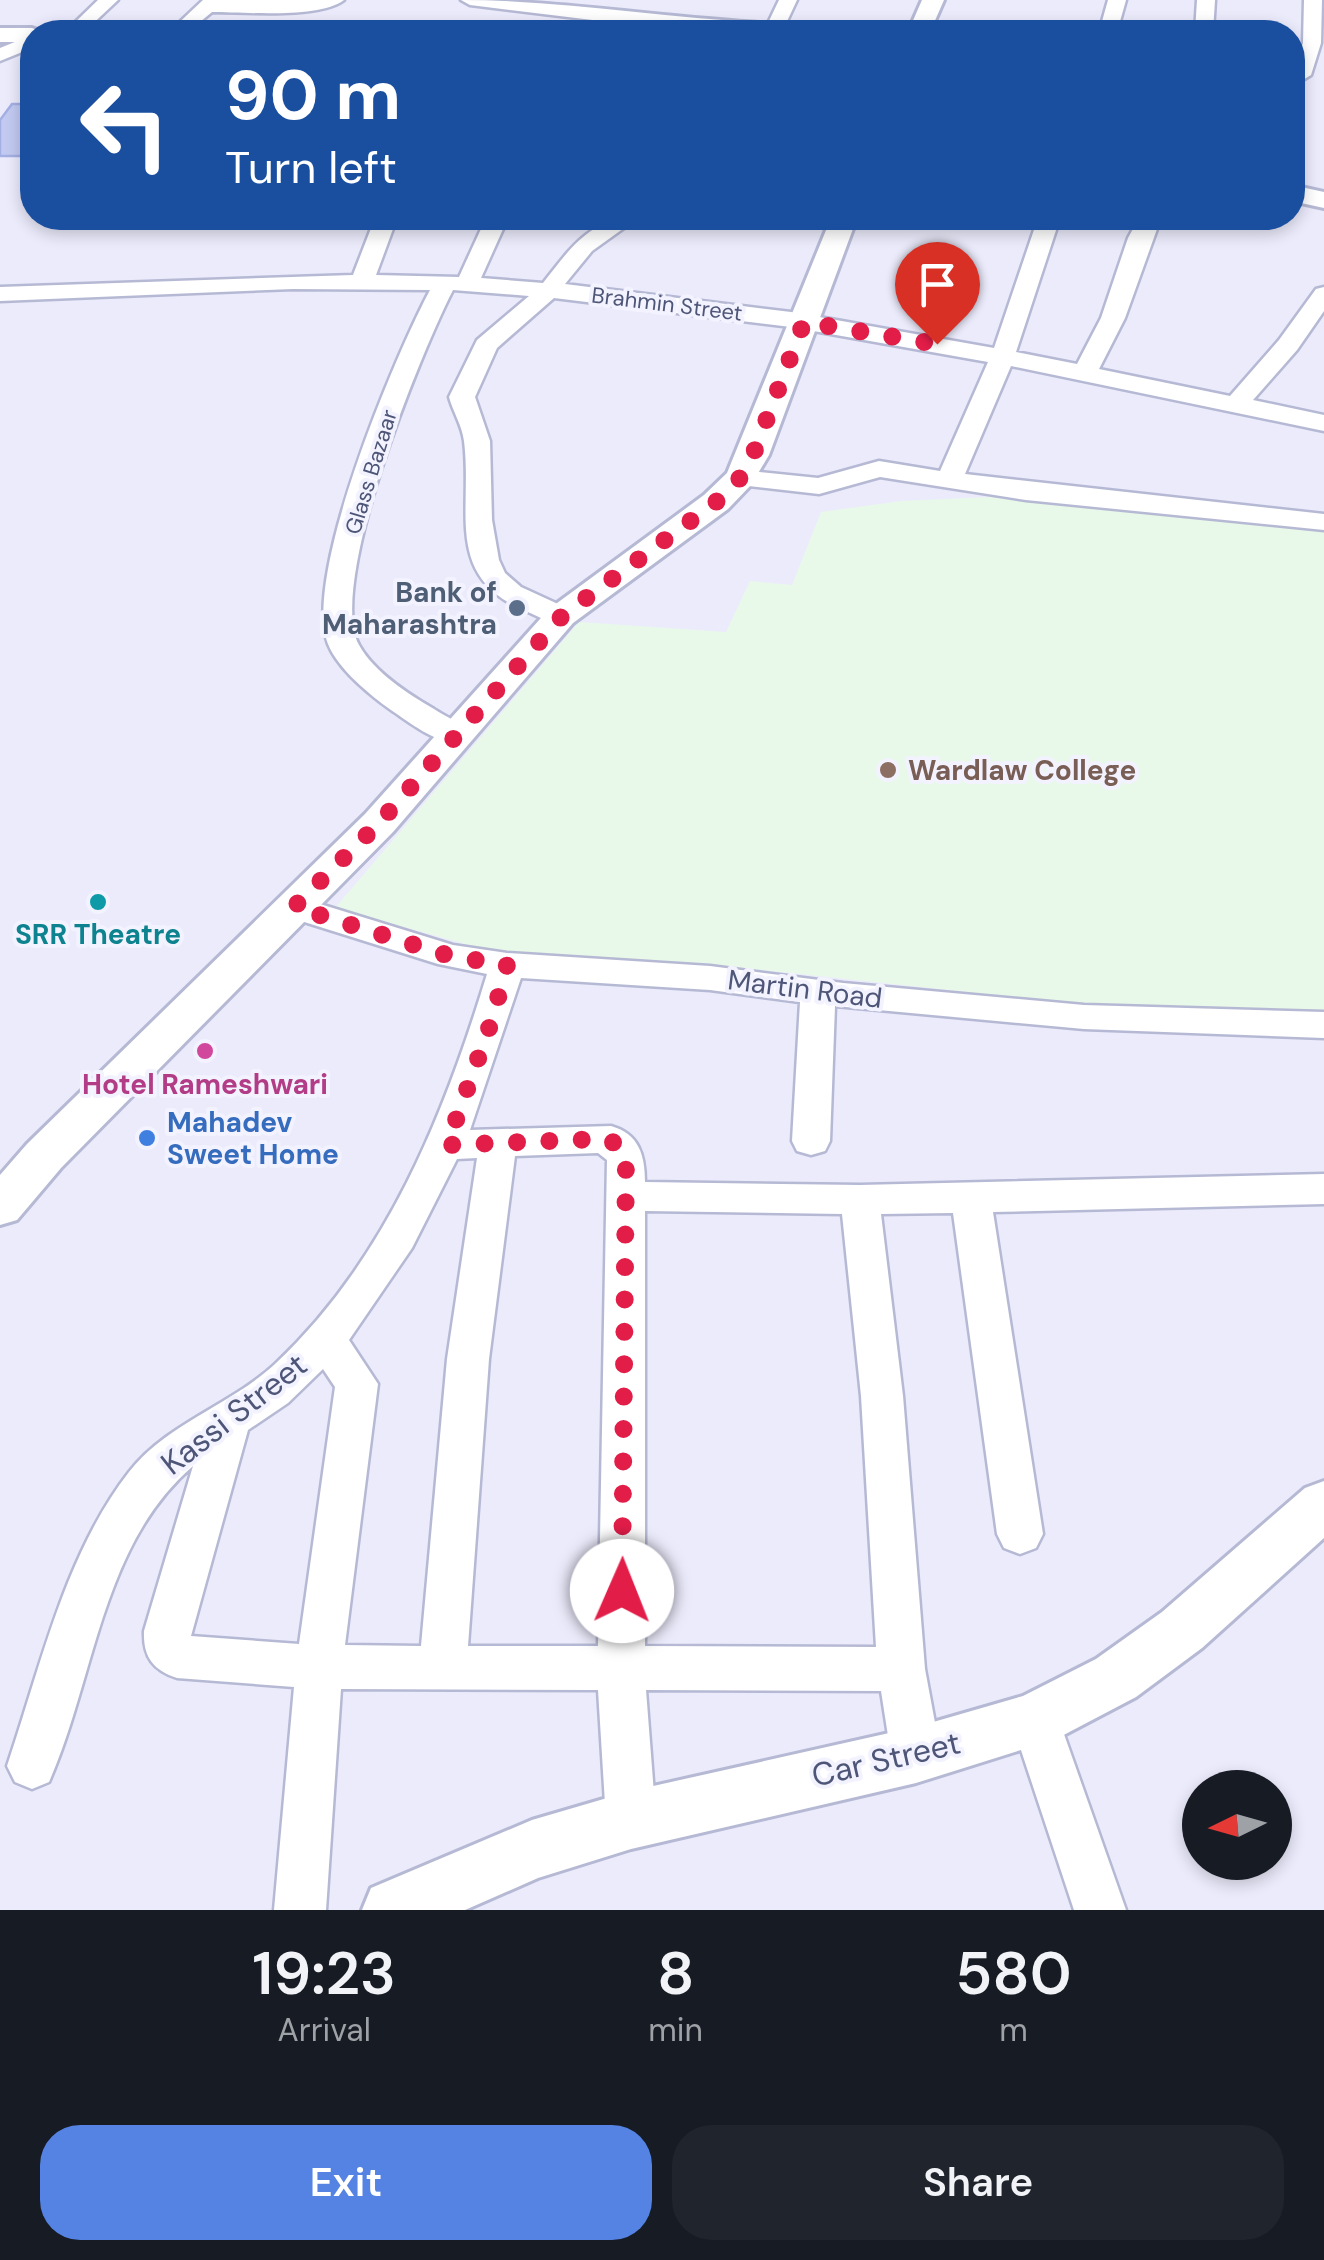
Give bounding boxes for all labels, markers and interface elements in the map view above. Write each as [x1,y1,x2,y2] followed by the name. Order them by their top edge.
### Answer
[225,50,401,141] text: 90 m
[60,60,190,190] icon: left
[225,138,397,197] text: Turn left
[895,242,980,345] pin
[910,257,965,312] icon: arrive
[590,280,744,328] street label: Brahmin Street
[338,406,404,538] street label: Glass Bazaar
[322,574,497,643] place label: Bank of Maharashtra
[506,597,528,619] marker: Bank of Maharashtra
[908,752,1136,789] place label: Wardlaw College
[877,759,899,781] marker: Wardlaw College
[87,891,109,913] marker: SRR Theatre
[15,916,181,953] place label: SRR Theatre
[726,961,884,1017] street label: Martin Road
[194,1040,216,1062] marker: Hotel Rameshwari
[82,1066,328,1103] place label: Hotel Rameshwari
[167,1104,339,1173] place label: Mahadev Sweet Home
[136,1127,158,1149] marker: Mahadev Sweet Home
[152,1344,316,1484] street label: Kassi Street
[570,1539,674,1643] position arrow
[808,1722,964,1796] street label: Car Street
[1182,1770,1292,1880] north arrow
[1182,1770,1292,1880] map controls
[252,1934,396,2013] text: 19:23
[657,1934,694,2013] text: 8
[955,1934,1072,2013] text: 580
[278,2009,371,2051] text: Arrival
[648,2009,703,2051] text: min
[999,2009,1028,2051] text: m
[40,2125,652,2240] button: Exit
[672,2125,1284,2240] button: Share

